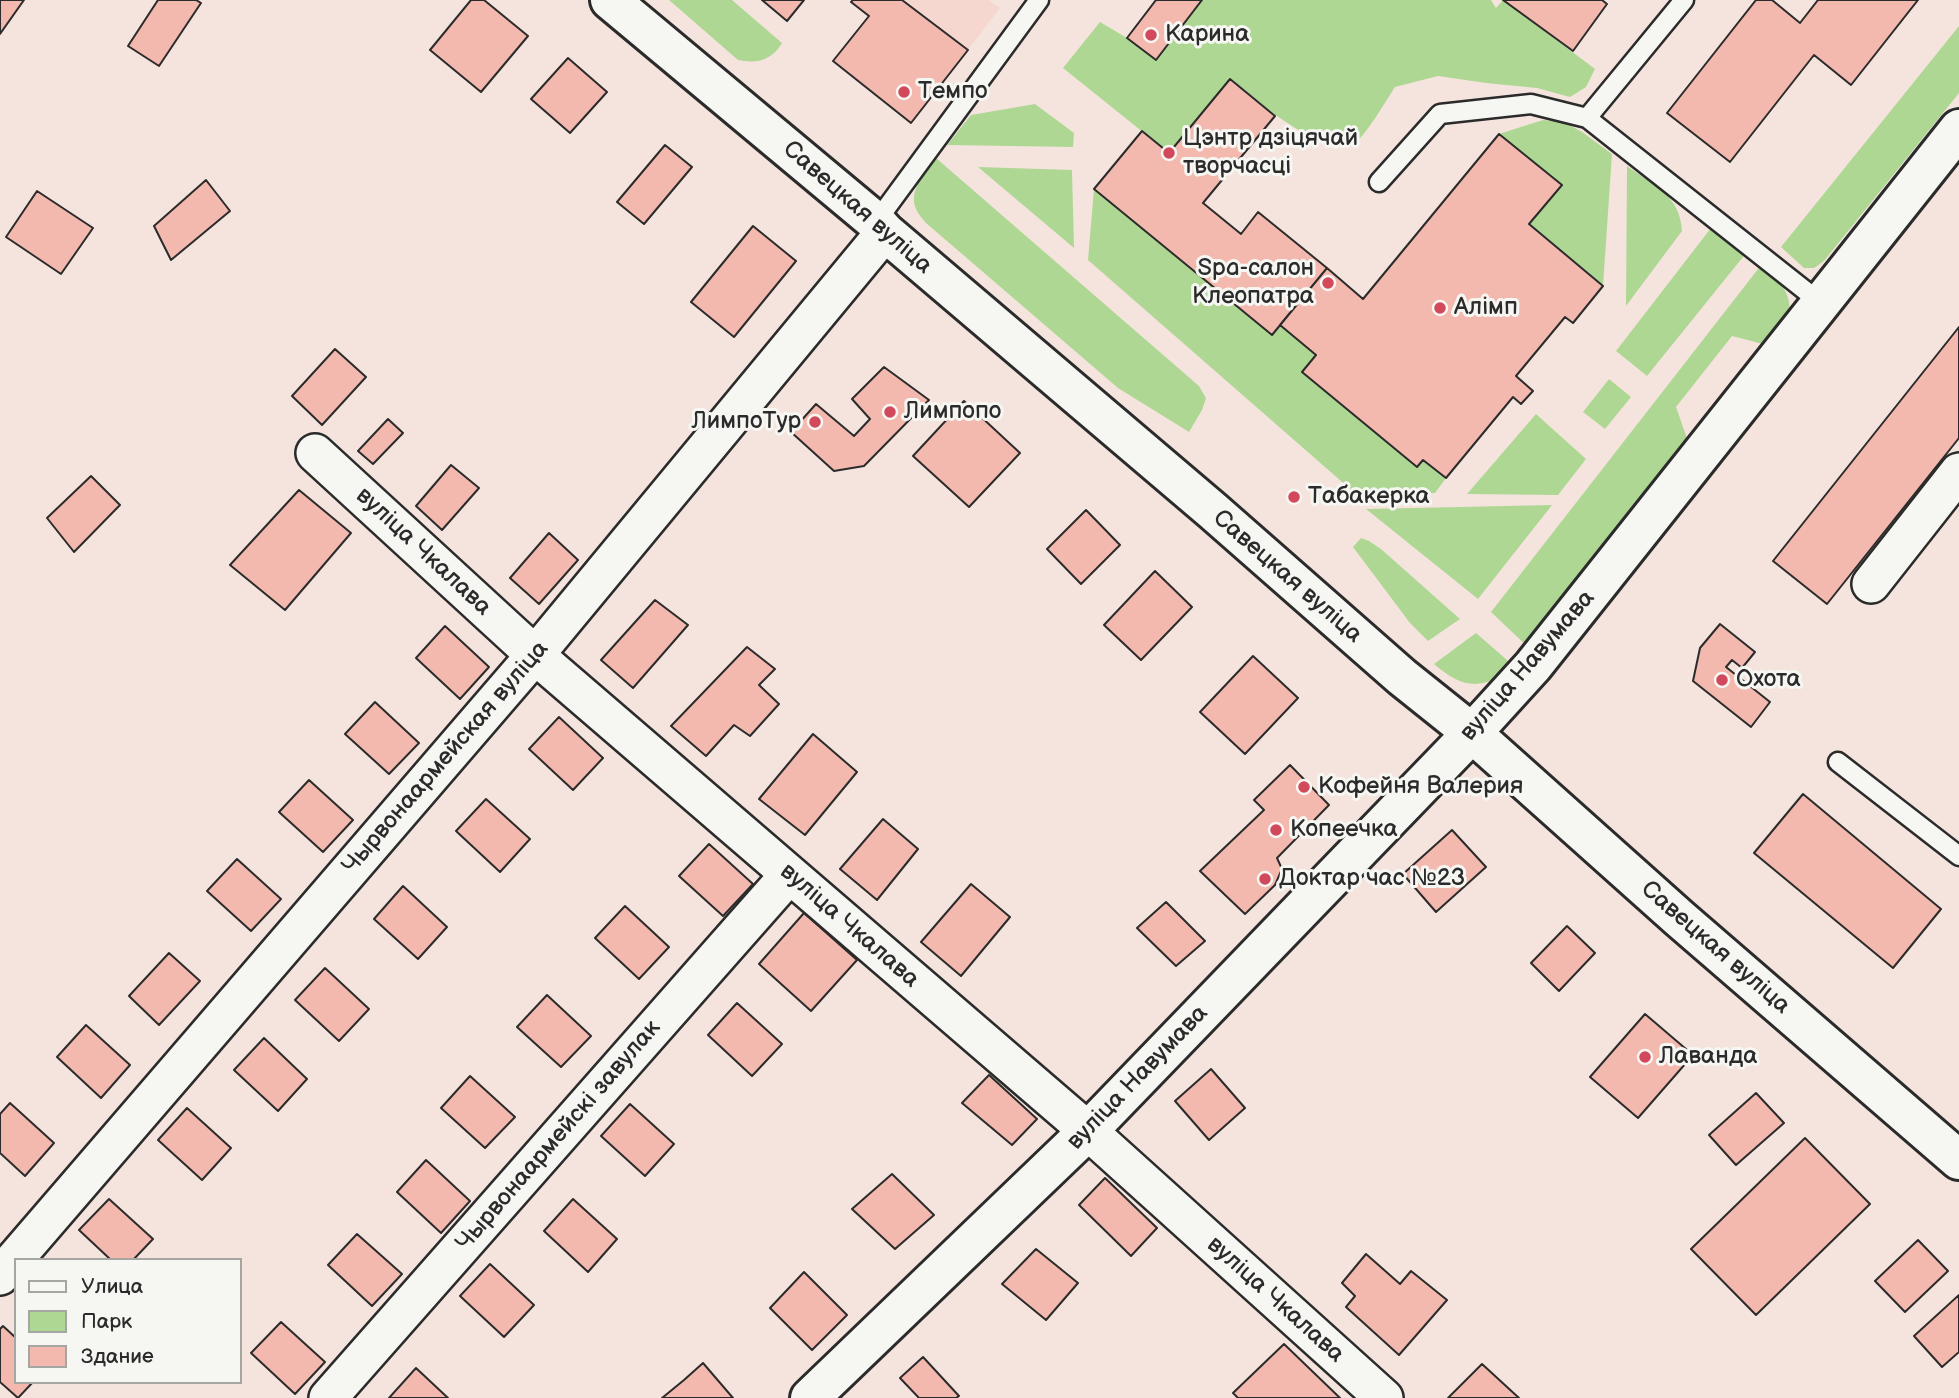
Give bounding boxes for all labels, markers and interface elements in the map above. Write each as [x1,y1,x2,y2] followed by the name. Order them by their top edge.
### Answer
[1165,21,1249,49] place label: Карина
[1143,27,1159,43] marker: Карина
[918,78,988,106] place label: Темпо
[896,84,912,100] marker: Темпо
[1183,125,1358,181] place label: Цэнтр дзіцячай творчасці
[776,135,938,281] street label: Савецкая вуліца
[1161,145,1177,161] marker: Цэнтр дзіцячай творчасці
[1192,255,1314,311] place label: Spa-салон Клеопатра
[1320,275,1336,291] marker: Spa-салон Клеопатра
[1454,294,1518,322] place label: Алімп
[1432,300,1448,316] marker: Алімп
[904,398,1001,426] place label: Лимпопо
[882,404,898,420] marker: Лимпопо
[692,408,801,436] place label: ЛимпоТур
[807,414,823,430] marker: ЛимпоТур
[349,482,497,622] street label: вуліца Чкалава
[1308,483,1430,511] place label: Табакерка
[1286,489,1302,505] marker: Табакерка
[1206,504,1368,650] street label: Савецкая вуліца
[1455,585,1601,747] street label: вуліца Навумава
[337,635,555,881] street label: Чырвонаармейская вуліца
[1736,666,1801,694] place label: Охота
[1714,672,1730,688] marker: Охота
[1318,773,1523,801] place label: Кофейня Валерия
[1296,779,1312,795] marker: Кофейня Валерия
[1290,816,1398,844] place label: Копеечка
[1268,822,1284,838] marker: Копеечка
[774,858,924,994] street label: вуліца Чкалава
[1279,865,1465,893] place label: Доктар час №23
[1257,871,1273,887] marker: Доктар час №23
[1634,875,1796,1021] street label: Савецкая вуліца
[1062,1000,1214,1156] street label: вуліца Навумава
[451,1014,667,1258] street label: Чырвонаармейскі завулак
[1659,1043,1758,1071] place label: Лаванда
[1637,1049,1653,1065] marker: Лаванда
[1200,1231,1350,1369] street label: вуліца Чкалава
[14,1258,242,1384] legend
[81,1274,143,1299] text: Улица
[81,1309,132,1334] text: Парк
[81,1344,154,1369] text: Здание

